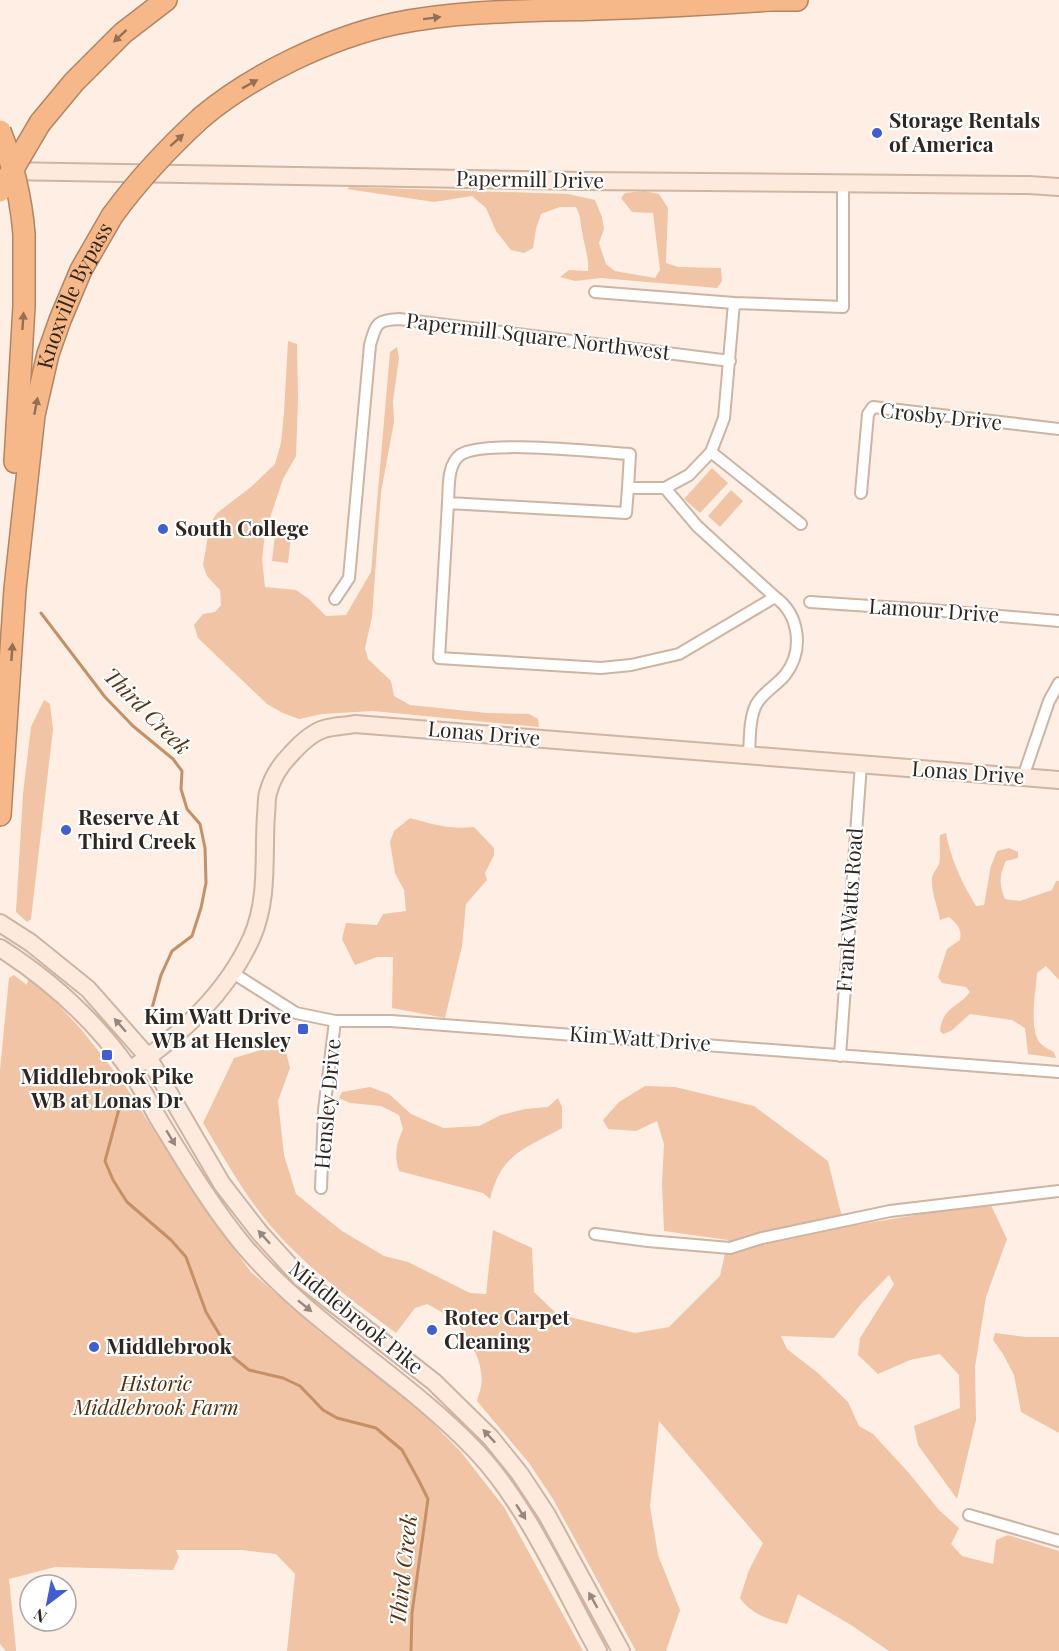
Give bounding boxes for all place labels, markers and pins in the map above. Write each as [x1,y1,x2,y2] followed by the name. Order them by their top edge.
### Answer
[889,105,1040,157] place label: Storage Rentals of America
[870,126,884,140] marker: Storage Rentals of America
[175,513,309,541] place label: South College
[156,522,170,536] marker: South College
[78,802,197,854] place label: Reserve At Third Creek
[59,823,73,837] marker: Reserve At Third Creek
[144,1001,291,1053] place label: Kim Watt Drive WB at Hensley
[296,1022,310,1036] marker: Kim Watt Drive WB at Hensley
[100,1048,114,1062] marker: Middlebrook Pike WB at Lonas Dr
[21,1061,193,1113] place label: Middlebrook Pike WB at Lonas Dr
[444,1302,570,1354] place label: Rotec Carpet Cleaning
[425,1323,439,1337] marker: Rotec Carpet Cleaning
[106,1331,232,1359] place label: Middlebrook
[87,1340,101,1354] marker: Middlebrook

